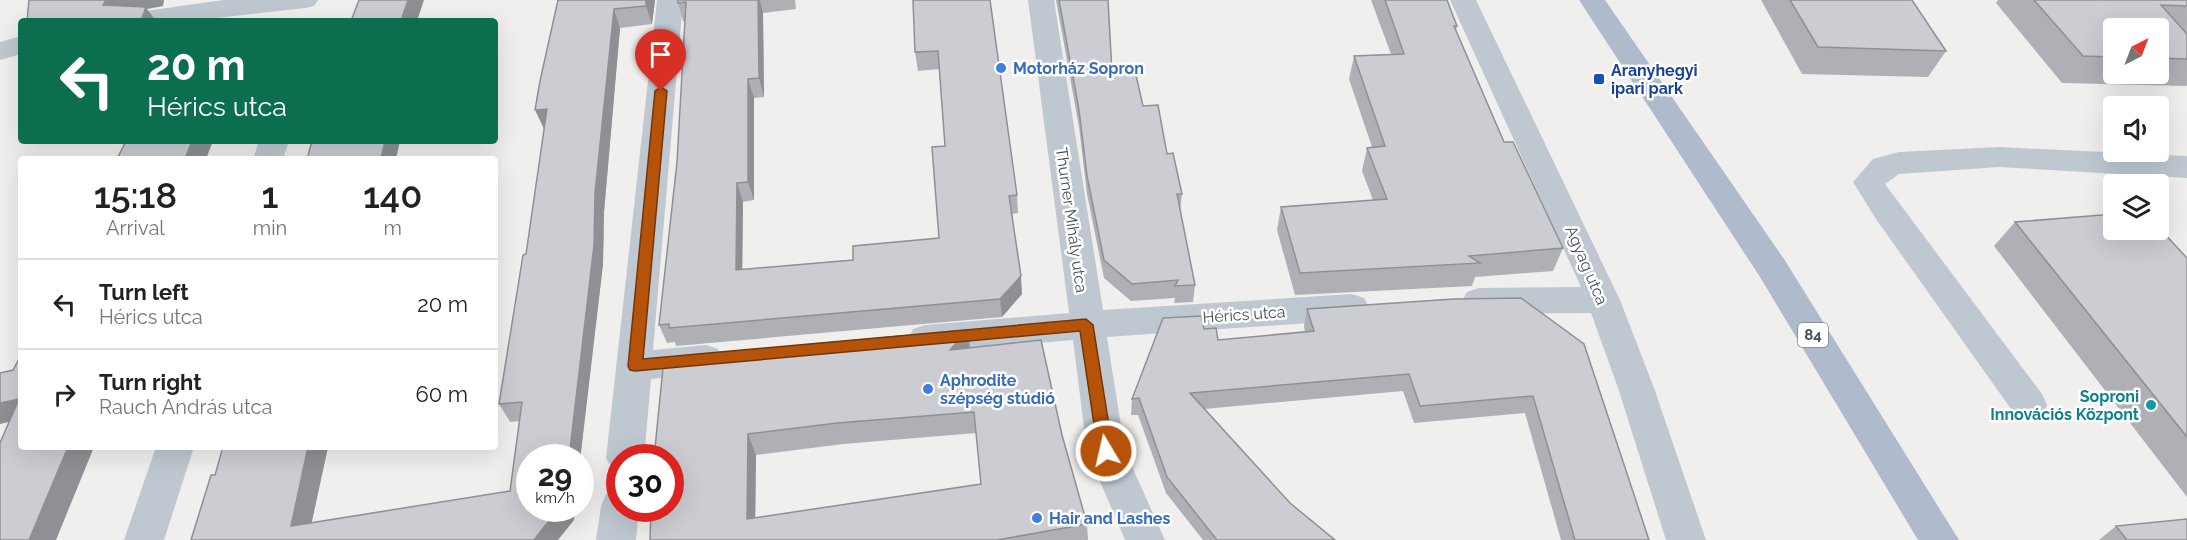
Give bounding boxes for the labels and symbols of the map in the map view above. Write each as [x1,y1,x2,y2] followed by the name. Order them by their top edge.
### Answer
[2103,18,2169,84] north arrow
[635,29,686,91] pin
[1013,59,1144,78] place label: Motorház Sopron
[994,61,1008,75] marker: Motorház Sopron
[1611,61,1698,98] place label: Aranyhegyi ipari park
[1592,72,1606,86] marker: Aranyhegyi ipari park
[1052,146,1091,294] street label: Thurner Mihály utca
[1561,223,1612,307] street label: Agyag utca
[1202,302,1286,327] street label: Hérics utca
[1798,323,1828,347] road number: 84
[940,371,1055,408] place label: Aphrodite szépség stúdió
[921,382,935,396] marker: Aphrodite szépség stúdió
[1990,387,2139,424] place label: Soproni Innovációs Központ
[2144,398,2158,412] marker: Soproni Innovációs Központ
[1074,419,1138,483] position arrow
[606,444,684,522] speed limit sign: 30
[1049,509,1170,528] place label: Hair and Lashes
[1030,511,1044,525] marker: Hair and Lashes

